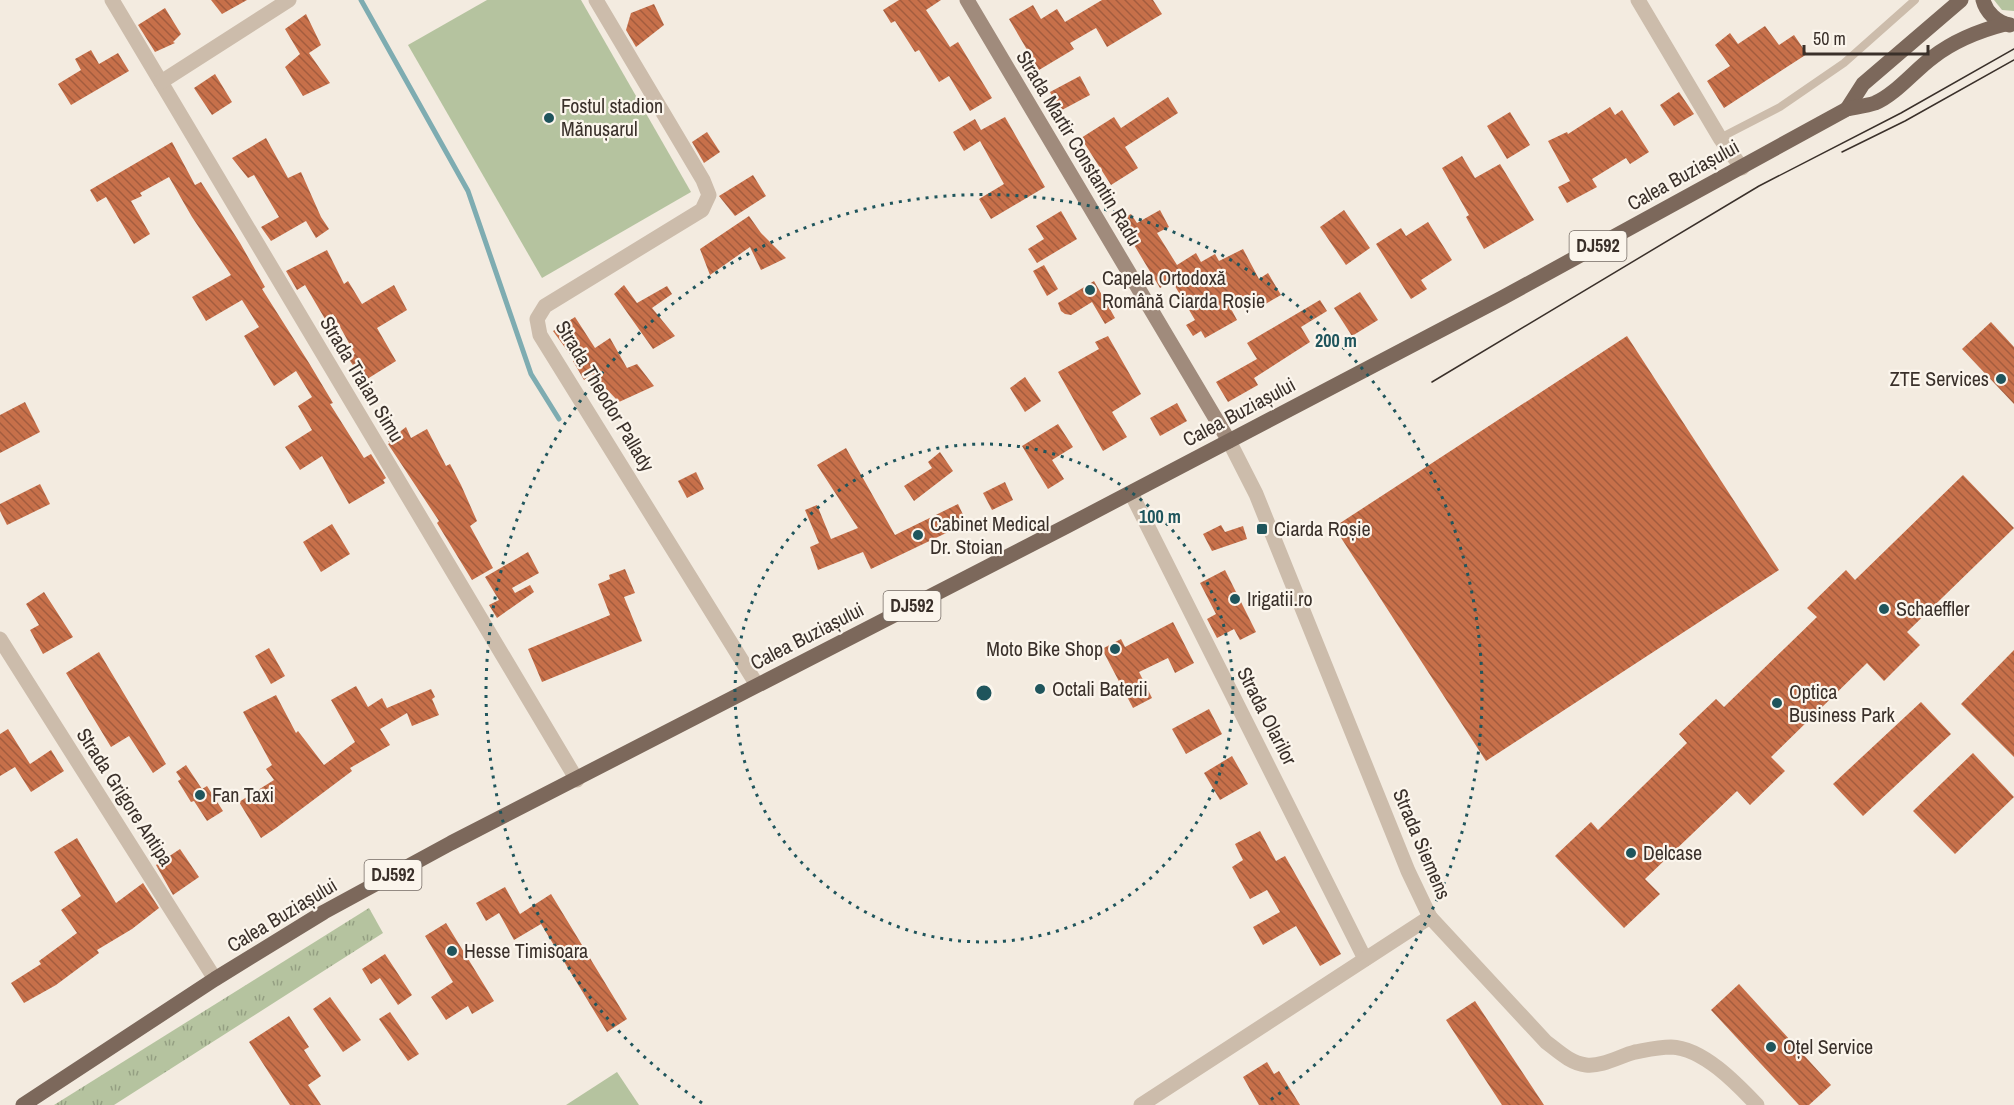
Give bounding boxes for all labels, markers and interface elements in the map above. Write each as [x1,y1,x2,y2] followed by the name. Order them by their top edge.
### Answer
[1804,18,1928,56] scale bar
[1813,26,1846,51] text: 50 m
[1010,45,1149,250] street label: Strada Martir Constantin Radu
[561,92,663,142] place label: Fostul stadion Mănușarul
[542,111,556,125] marker: Fostul stadion Mănușarul
[1622,133,1744,216] street label: Calea Buziașului
[1570,231,1626,261] road number: DJ592
[1102,264,1265,314] place label: Capela Ortodoxă Română Ciarda Roșie
[1083,283,1097,297] marker: Capela Ortodoxă Română Ciarda Roșie
[314,311,411,447] street label: Strada Traian Simu
[550,315,662,477] street label: Strada Theodor Pallady
[1315,328,1357,353] text: 200 m
[1890,365,1989,392] place label: ZTE Services
[1178,371,1300,453] street label: Calea Buziașului
[1994,372,2008,386] marker: ZTE Services
[1139,504,1181,529] text: 100 m
[930,510,1049,560] place label: Cabinet Medical Dr. Stoian
[1274,515,1371,542] place label: Ciarda Roșie
[1255,522,1269,536] marker: Ciarda Roșie
[911,528,925,542] marker: Cabinet Medical Dr. Stoian
[1247,585,1313,612] place label: Irigatii.ro
[884,591,940,621] road number: DJ592
[1228,592,1242,606] marker: Irigatii.ro
[745,595,868,676] street label: Calea Buziașului
[1896,595,1970,622] place label: Schaeffler
[1877,602,1891,616] marker: Schaeffler
[986,635,1103,662] place label: Moto Bike Shop
[1108,642,1122,656] marker: Moto Bike Shop
[1231,662,1304,770] street label: Strada Olarilor
[1052,675,1148,702] place label: Octali Baterii
[1789,678,1896,728] place label: Optica Business Park
[1033,682,1047,696] marker: Octali Baterii
[974,683,994,703] centre of rings
[1770,696,1784,710] marker: Optica Business Park
[71,722,180,871] street label: Strada Grigore Antipa
[212,781,274,808] place label: Fan Taxi
[1387,784,1458,903] street label: Strada Siemens
[193,788,207,802] marker: Fan Taxi
[1643,839,1702,866] place label: Delcase
[1624,846,1638,860] marker: Delcase
[364,860,422,890] road number: DJ592
[222,871,342,958] street label: Calea Buziașului
[464,937,588,964] place label: Hesse Timisoara
[445,944,459,958] marker: Hesse Timisoara
[1783,1033,1873,1060] place label: Oțel Service
[1764,1040,1778,1054] marker: Oțel Service

